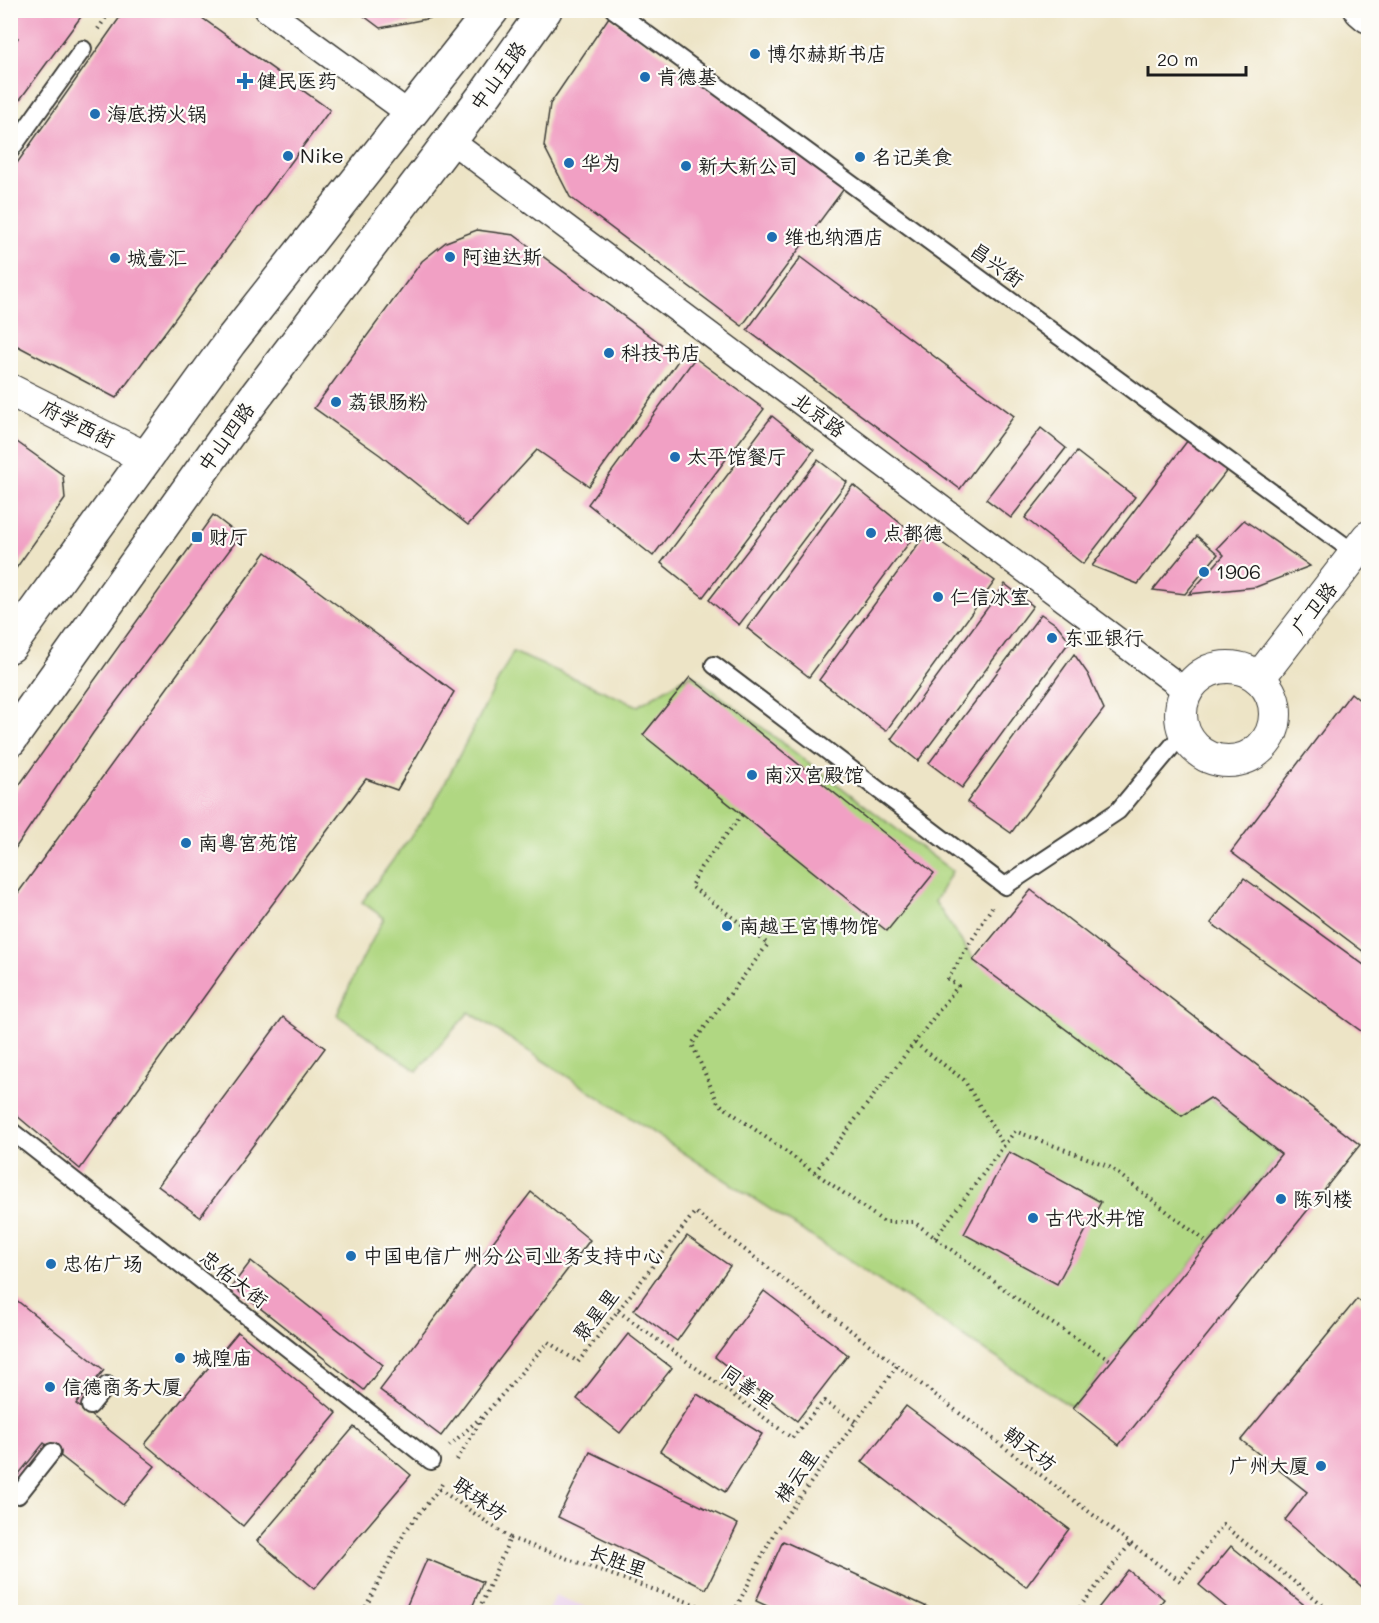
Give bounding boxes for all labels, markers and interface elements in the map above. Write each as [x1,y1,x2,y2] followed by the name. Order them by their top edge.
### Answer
[463,35,532,115] street label: 中山五路
[1148,39,1246,77] scale bar
[767,40,887,66] place label: 博尔赫斯书店
[748,47,762,61] marker: 博尔赫斯书店
[1157,47,1198,71] text: 20 m
[657,63,717,89] place label: 肯德基
[257,67,337,93] place label: 健民医药
[638,70,652,84] marker: 肯德基
[238,74,252,88] marker: 健民医药
[107,100,207,126] place label: 海底捞火锅
[88,107,102,121] marker: 海底捞火锅
[300,142,344,168] place label: Nike
[872,143,952,169] place label: 名记美食
[281,149,295,163] marker: Nike
[581,149,621,175] place label: 华为
[853,150,867,164] marker: 名记美食
[698,152,798,178] place label: 新大新公司
[562,156,576,170] marker: 华为
[679,159,693,173] marker: 新大新公司
[784,223,884,249] place label: 维也纳酒店
[765,230,779,244] marker: 维也纳酒店
[966,236,1029,292] street label: 昌兴街
[462,243,542,269] place label: 阿迪达斯
[127,244,187,270] place label: 城壹汇
[443,250,457,264] marker: 阿迪达斯
[108,251,122,265] marker: 城壹汇
[621,339,701,365] place label: 科技书店
[602,346,616,360] marker: 科技书店
[788,386,852,443] street label: 北京路
[348,388,428,414] place label: 荔银肠粉
[37,393,120,453] street label: 府学西街
[329,395,343,409] marker: 荔银肠粉
[191,396,260,476] street label: 中山四路
[687,443,787,469] place label: 太平馆餐厅
[668,450,682,464] marker: 太平馆餐厅
[883,519,943,545] place label: 点都德
[209,523,249,549] place label: 财厅
[864,526,878,540] marker: 点都德
[190,530,204,544] marker: 财厅
[1216,558,1261,584] place label: 1906
[1197,565,1211,579] marker: 1906
[1284,575,1343,639] street label: 广卫路
[950,583,1030,609] place label: 仁信冰室
[931,590,945,604] marker: 仁信冰室
[1064,624,1144,650] place label: 东亚银行
[1045,631,1059,645] marker: 东亚银行
[764,761,864,787] place label: 南汉宫殿馆
[745,768,759,782] marker: 南汉宫殿馆
[198,829,298,855] place label: 南粤宫苑馆
[179,836,193,850] marker: 南粤宫苑馆
[739,912,879,938] place label: 南越王宫博物馆
[720,919,734,933] marker: 南越王宫博物馆
[1293,1185,1353,1211] place label: 陈列楼
[1274,1192,1288,1206] marker: 陈列楼
[1045,1204,1145,1230] place label: 古代水井馆
[1026,1211,1040,1225] marker: 古代水井馆
[363,1242,663,1268] place label: 中国电信广州分公司业务支持中心
[195,1243,274,1313] street label: 忠佑大街
[344,1249,358,1263] marker: 中国电信广州分公司业务支持中心
[63,1250,143,1276] place label: 忠佑广场
[44,1257,58,1271] marker: 忠佑广场
[566,1283,624,1346] street label: 聚星里
[192,1344,252,1370] place label: 城隍庙
[173,1351,187,1365] marker: 城隍庙
[717,1358,780,1414] street label: 同善里
[62,1373,182,1399] place label: 信德商务大厦
[43,1380,57,1394] marker: 信德商务大厦
[999,1420,1062,1477] street label: 朝天坊
[768,1444,824,1507] street label: 梯云里
[1229,1452,1309,1478] place label: 广州大厦
[1314,1459,1328,1473] marker: 广州大厦
[449,1470,513,1526] street label: 联珠坊
[586,1538,651,1583] street label: 长胜里

